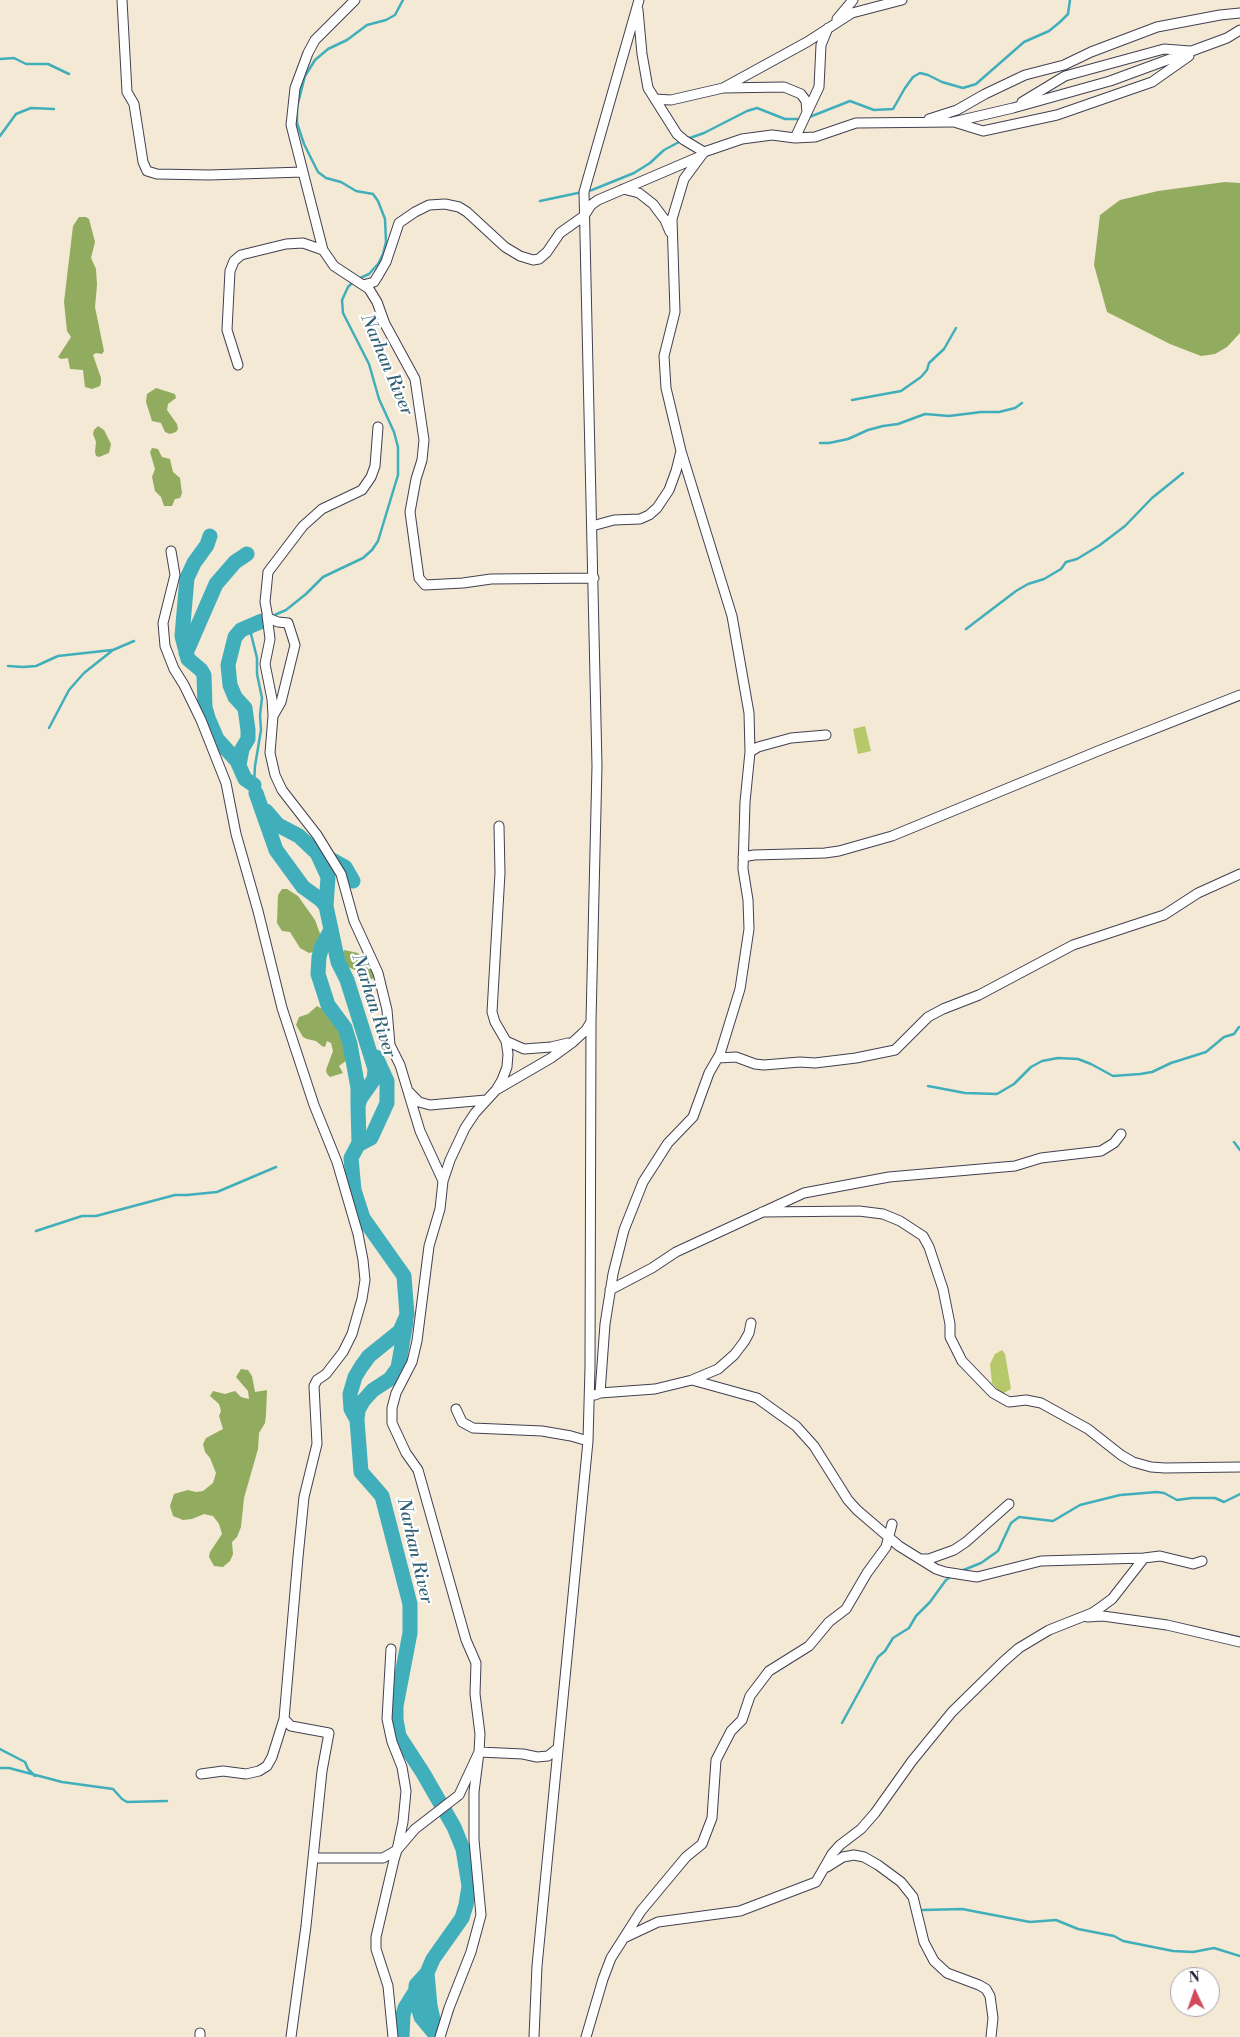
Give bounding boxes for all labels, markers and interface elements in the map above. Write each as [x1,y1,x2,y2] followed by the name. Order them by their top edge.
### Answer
[355,311,417,419] water label: Narhan River
[346,951,400,1061] water label: Narhan River
[391,1496,437,1606] water label: Narhan River
[1170,1967,1220,2017] north arrow
[1188,1969,1200,1987] text: N

